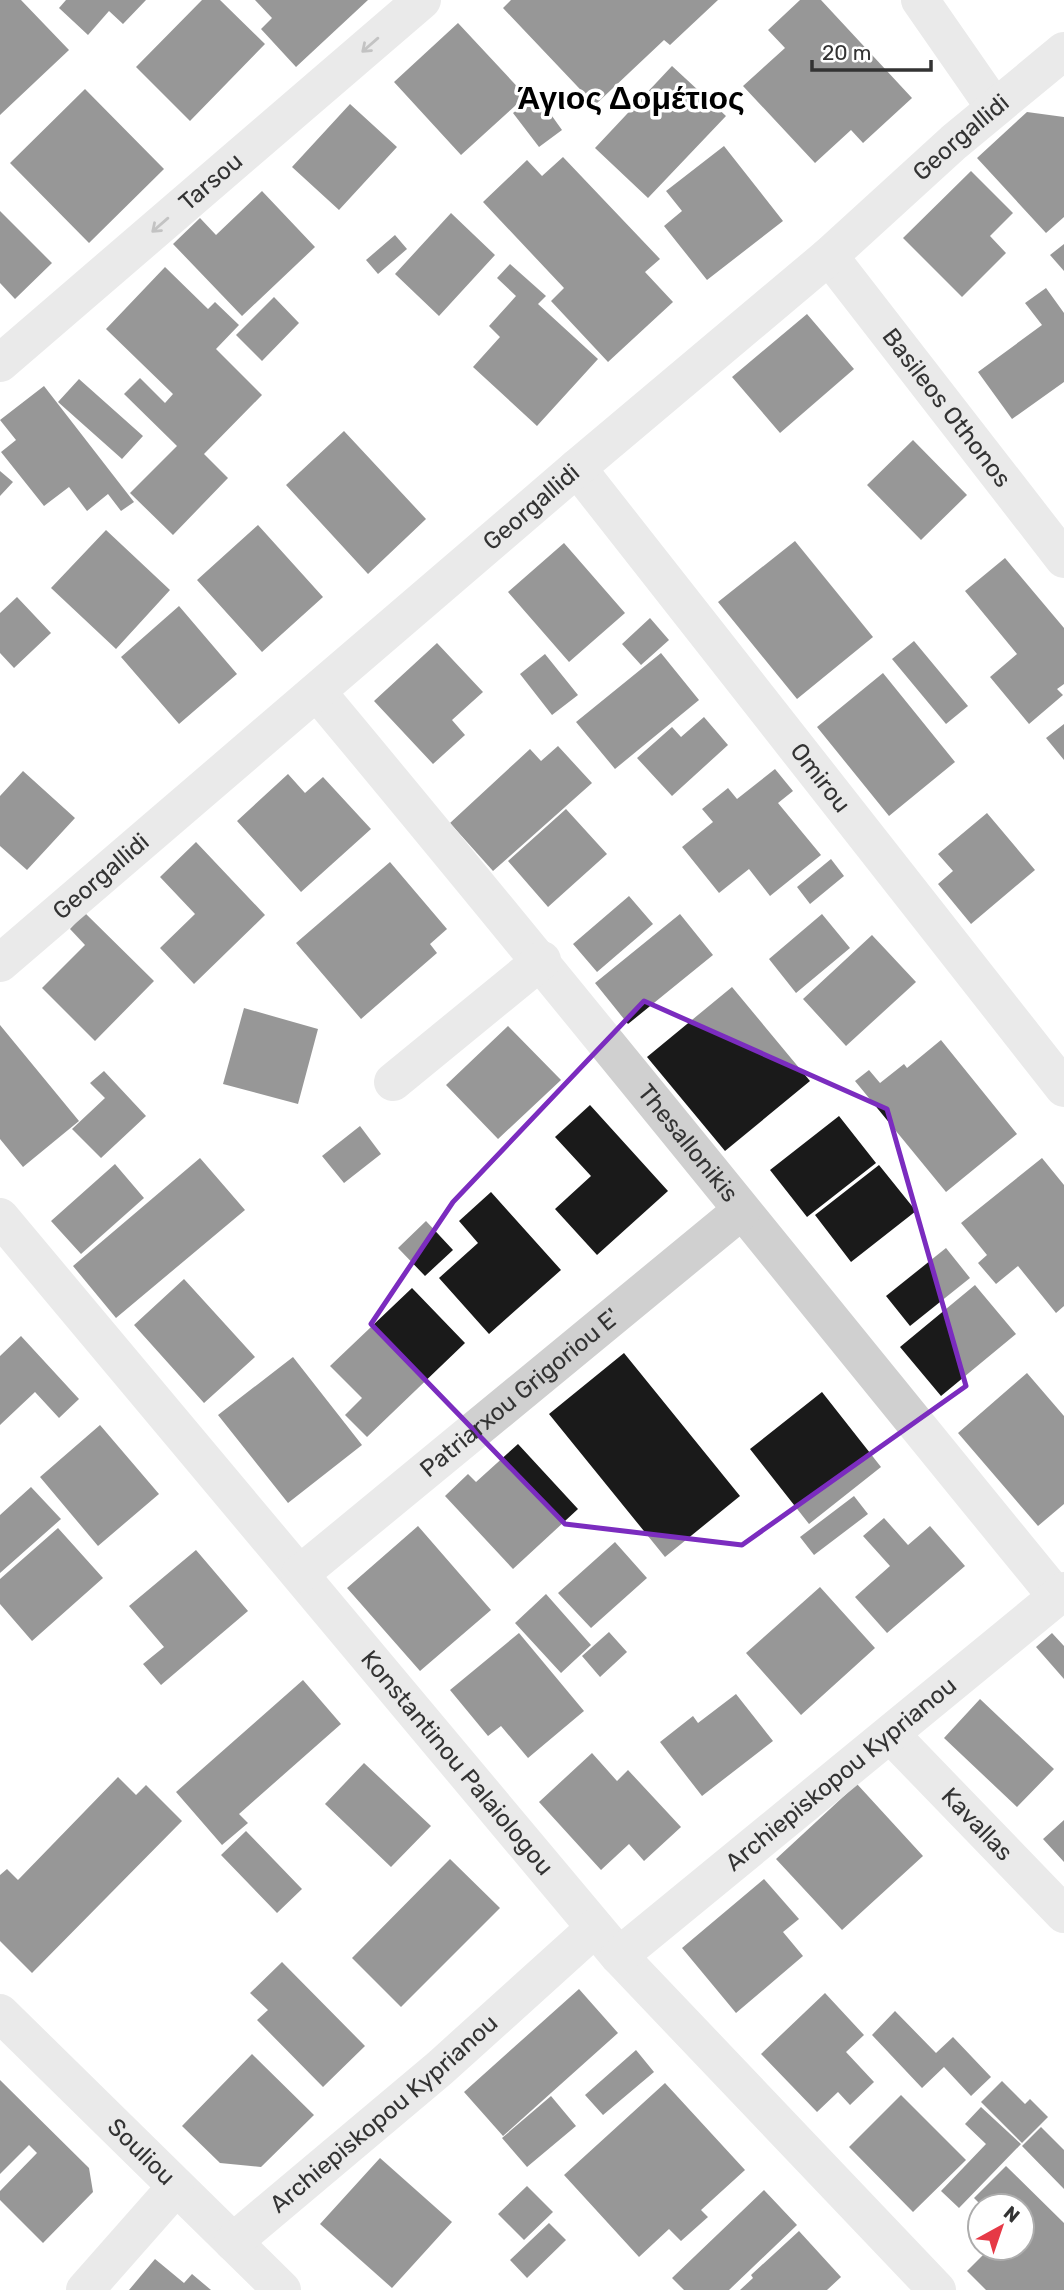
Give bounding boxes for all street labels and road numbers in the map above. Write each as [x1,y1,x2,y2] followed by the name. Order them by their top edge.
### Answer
[907,88,1015,186] street label: Georgallidi
[173,147,248,217] street label: Tarsou
[876,323,1017,493] street label: Basileos Othonos
[478,458,585,556] street label: Georgallidi
[784,738,856,818] street label: Omirou
[47,827,155,925] street label: Georgallidi
[632,1079,744,1208] street label: Thesallonikis
[415,1303,625,1483] street label: Patriarxou Grigoriou E'
[355,1645,559,1881] street label: Konstantinou Palaiologou
[720,1671,962,1877] street label: Archiepiskopou Kyprianou
[936,1782,1019,1866] street label: Kavallas
[264,2009,503,2219] street label: Archiepiskopou Kyprianou
[102,2113,181,2191] street label: Souliou

